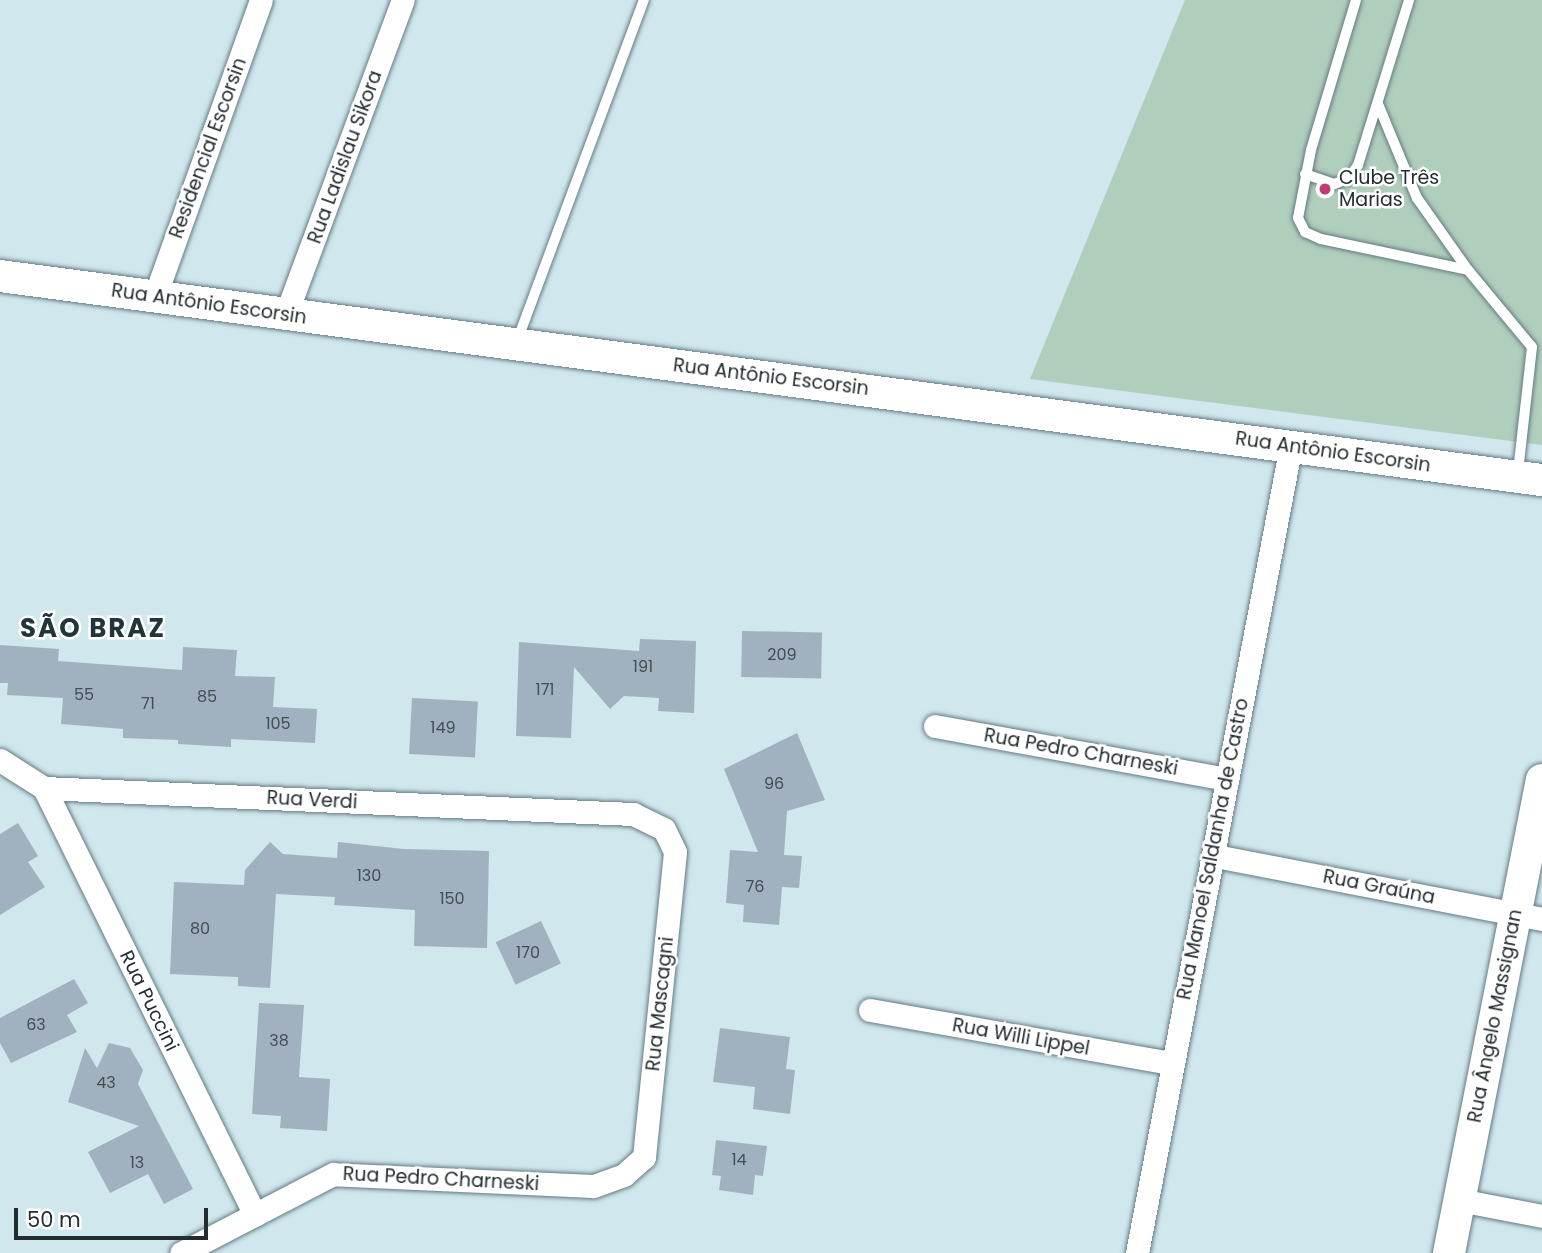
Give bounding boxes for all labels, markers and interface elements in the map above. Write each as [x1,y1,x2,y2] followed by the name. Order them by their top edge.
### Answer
[165,54,251,242] street label: Residencial Escorsin
[303,67,387,247] street label: Rua Ladislau Sikora
[1339,167,1439,211] place label: Clube Três Marias
[1317,181,1333,197] marker: Clube Três Marias
[110,279,308,329] street label: Rua Antônio Escorsin
[672,354,870,400] street label: Rua Antônio Escorsin
[1234,427,1432,477] street label: Rua Antônio Escorsin
[21,613,165,645] district label: SÃO BRAZ
[767,645,797,665] house number: 209
[633,657,653,677] house number: 191
[536,680,554,700] house number: 171
[74,685,94,705] house number: 55
[197,687,217,707] house number: 85
[141,694,155,714] house number: 71
[1173,696,1253,1002] street label: Rua Manoel Saldanha de Castro
[265,714,291,734] house number: 105
[430,718,456,738] house number: 149
[982,724,1180,780] street label: Rua Pedro Charneski
[764,774,784,794] house number: 96
[266,786,358,814] street label: Rua Verdi
[1321,865,1437,909] street label: Rua Graúna
[357,866,381,886] house number: 130
[746,877,764,897] house number: 76
[439,889,465,909] house number: 150
[1463,907,1527,1125] street label: Rua Ângelo Massignan
[190,919,210,939] house number: 80
[642,936,678,1072] street label: Rua Mascagni
[516,943,540,963] house number: 170
[115,947,183,1055] street label: Rua Puccini
[951,1014,1091,1060] street label: Rua Willi Lippel
[26,1015,46,1035] house number: 63
[269,1031,289,1051] house number: 38
[96,1073,116,1093] house number: 43
[731,1150,747,1170] house number: 14
[130,1153,144,1173] house number: 13
[342,1162,540,1196] street label: Rua Pedro Charneski
[18,1194,212,1238] scale bar
[27,1205,81,1234] text: 50 m

